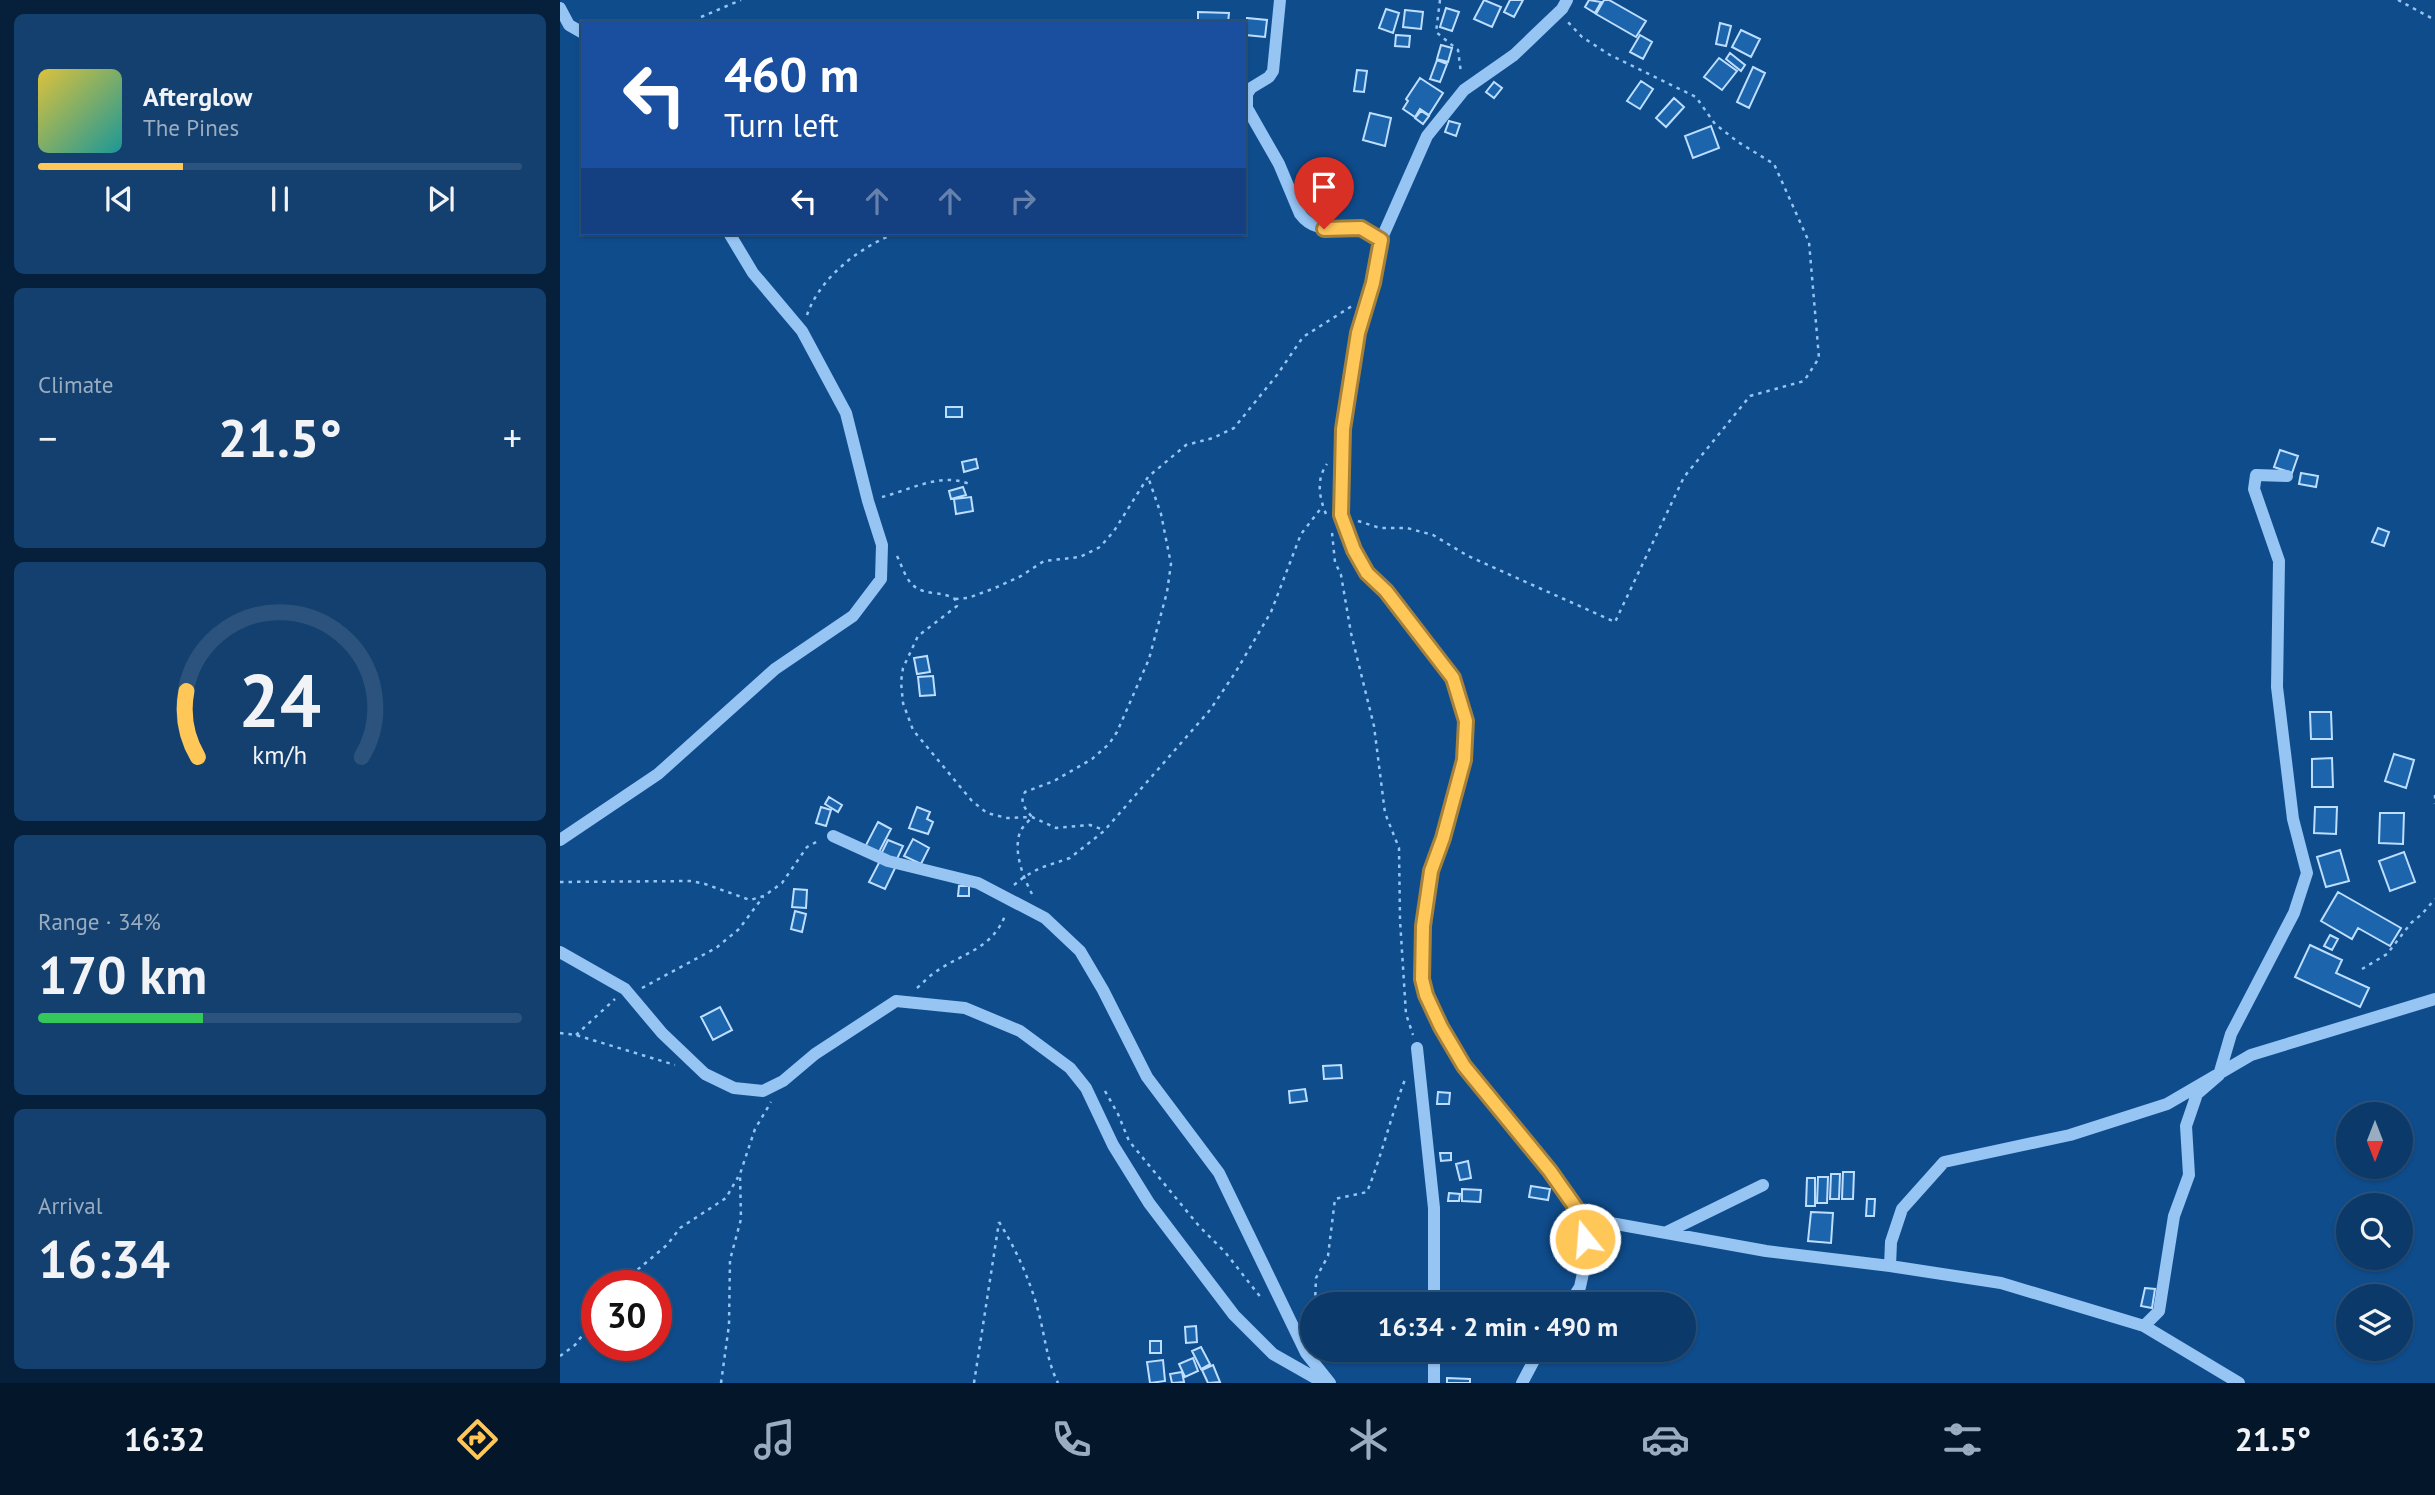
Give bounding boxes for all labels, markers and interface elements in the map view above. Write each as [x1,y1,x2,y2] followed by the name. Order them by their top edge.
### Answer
[724,42,859,106] text: 460 m
[609,49,700,140] icon: left
[143,80,252,113] text: Afterglow
[724,104,839,146] text: Turn left
[143,113,239,142] text: The Pines
[1294,157,1354,229] pin
[1305,168,1343,206] icon: arrive
[100,180,138,218] icon: previous
[261,180,299,218] icon: pause
[422,180,460,218] icon: next
[785,182,823,220] icon: left
[858,182,896,220] icon: ahead
[931,182,969,220] icon: ahead
[1004,182,1042,220] icon: right
[38,370,113,399] text: Climate
[218,404,342,471] text: 21.5°
[38,413,57,462] text: −
[503,413,522,462] text: +
[239,654,321,748] text: 24
[253,739,307,771] text: km/h
[38,907,161,936] text: Range · 34%
[38,941,207,1008] text: 170 km
[2336,1102,2413,1180] north arrow
[2336,1102,2413,1361] map controls
[38,1191,102,1220] text: Arrival
[2336,1193,2413,1270] button: search
[1548,1202,1622,1276] position arrow
[38,1225,170,1292] text: 16:34
[581,1270,672,1361] speed limit sign: 30
[2336,1284,2413,1361] button: layers
[1378,1310,1618,1343] text: 16:34 · 2 min · 490 m
[453,1415,502,1464] icon: directions
[750,1415,799,1464] icon: music
[1047,1415,1096,1464] icon: phone
[1344,1415,1393,1464] icon: climate
[1641,1415,1690,1464] icon: car
[1938,1415,1987,1464] icon: filters
[124,1418,205,1460] text: 16:32
[2235,1418,2311,1460] text: 21.5°

